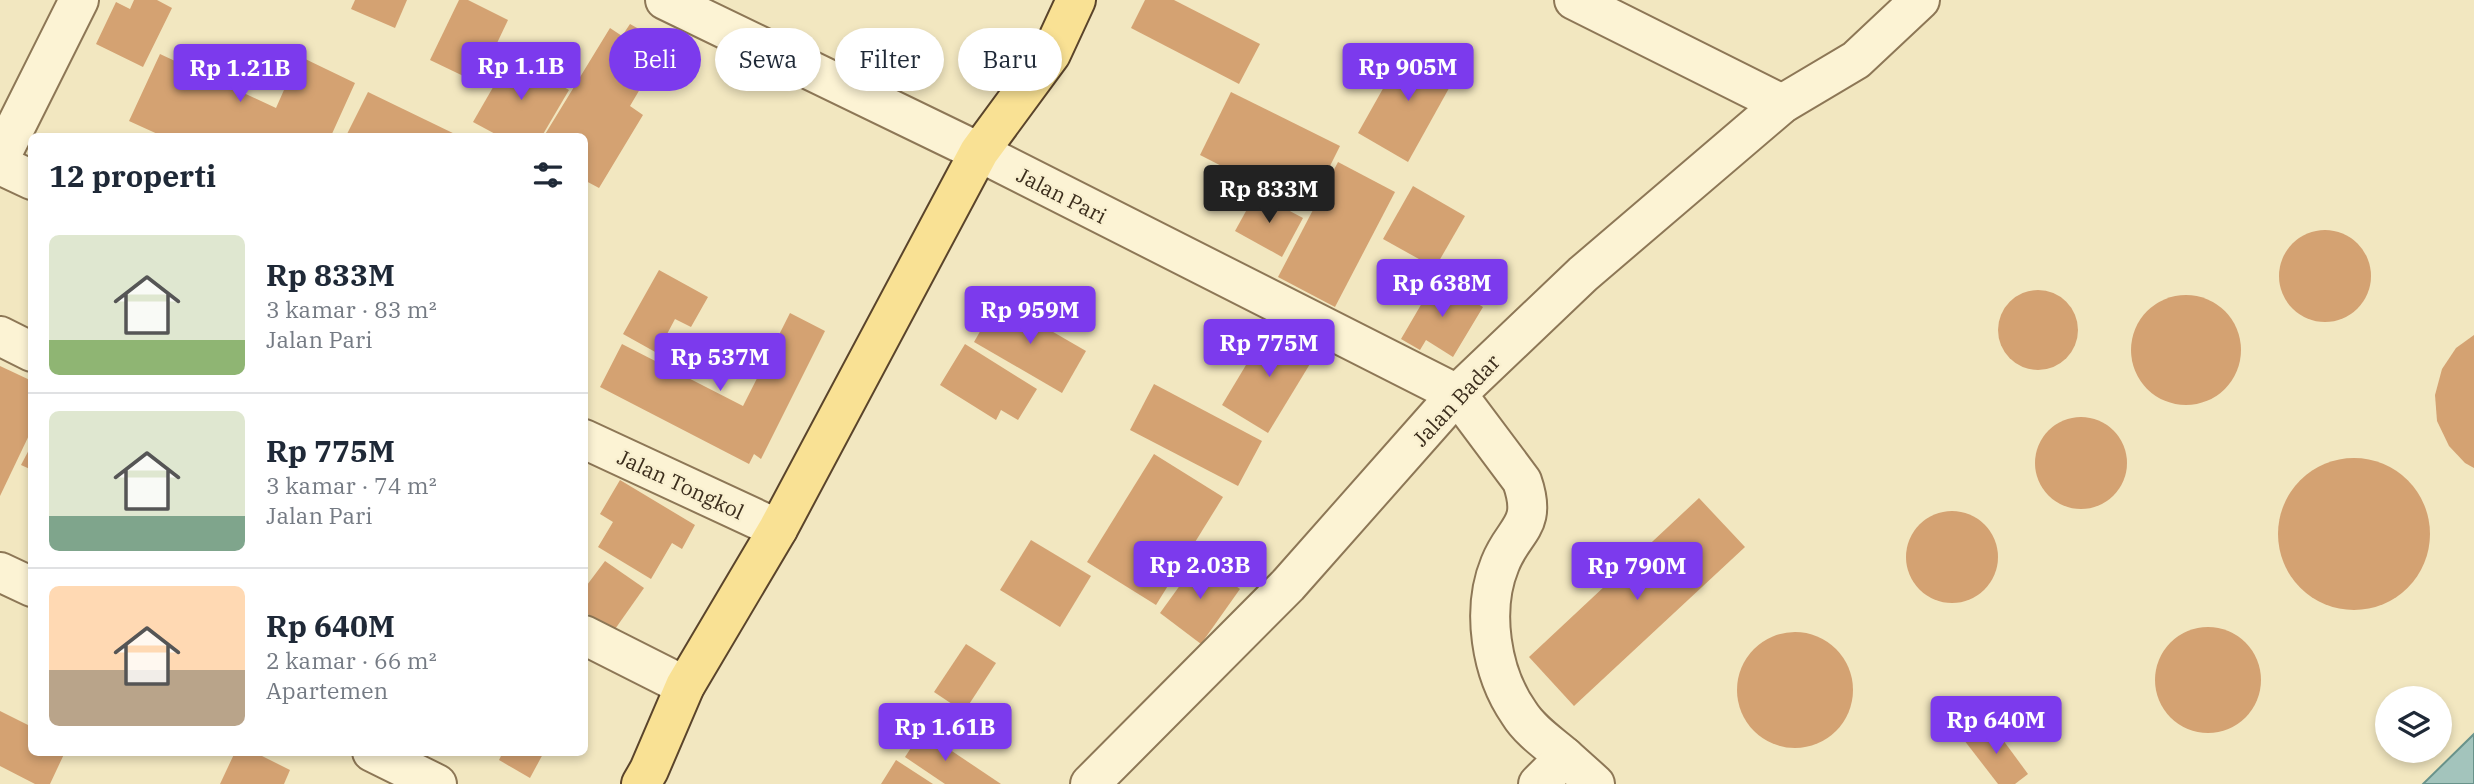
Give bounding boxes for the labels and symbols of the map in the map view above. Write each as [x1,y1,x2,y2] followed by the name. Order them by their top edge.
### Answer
[456,42,586,102] pin: Rp 1.1B
[1343,43,1473,103] pin: Rp 905M
[168,44,312,104] pin: Rp 1.21B
[1012,160,1112,230] street label: Jalan Pari
[1204,166,1334,225] pin: Rp 833M
[1377,260,1507,319] pin: Rp 638M
[965,286,1095,346] pin: Rp 959M
[1204,320,1334,379] pin: Rp 775M
[655,334,785,393] pin: Rp 537M
[1406,347,1506,452] street label: Jalan Badar
[613,442,749,526] street label: Jalan Tongkol
[1128,542,1272,601] pin: Rp 2.03B
[1572,542,1702,602] pin: Rp 790M
[1931,696,2061,756] pin: Rp 640M
[873,704,1017,763] pin: Rp 1.61B

